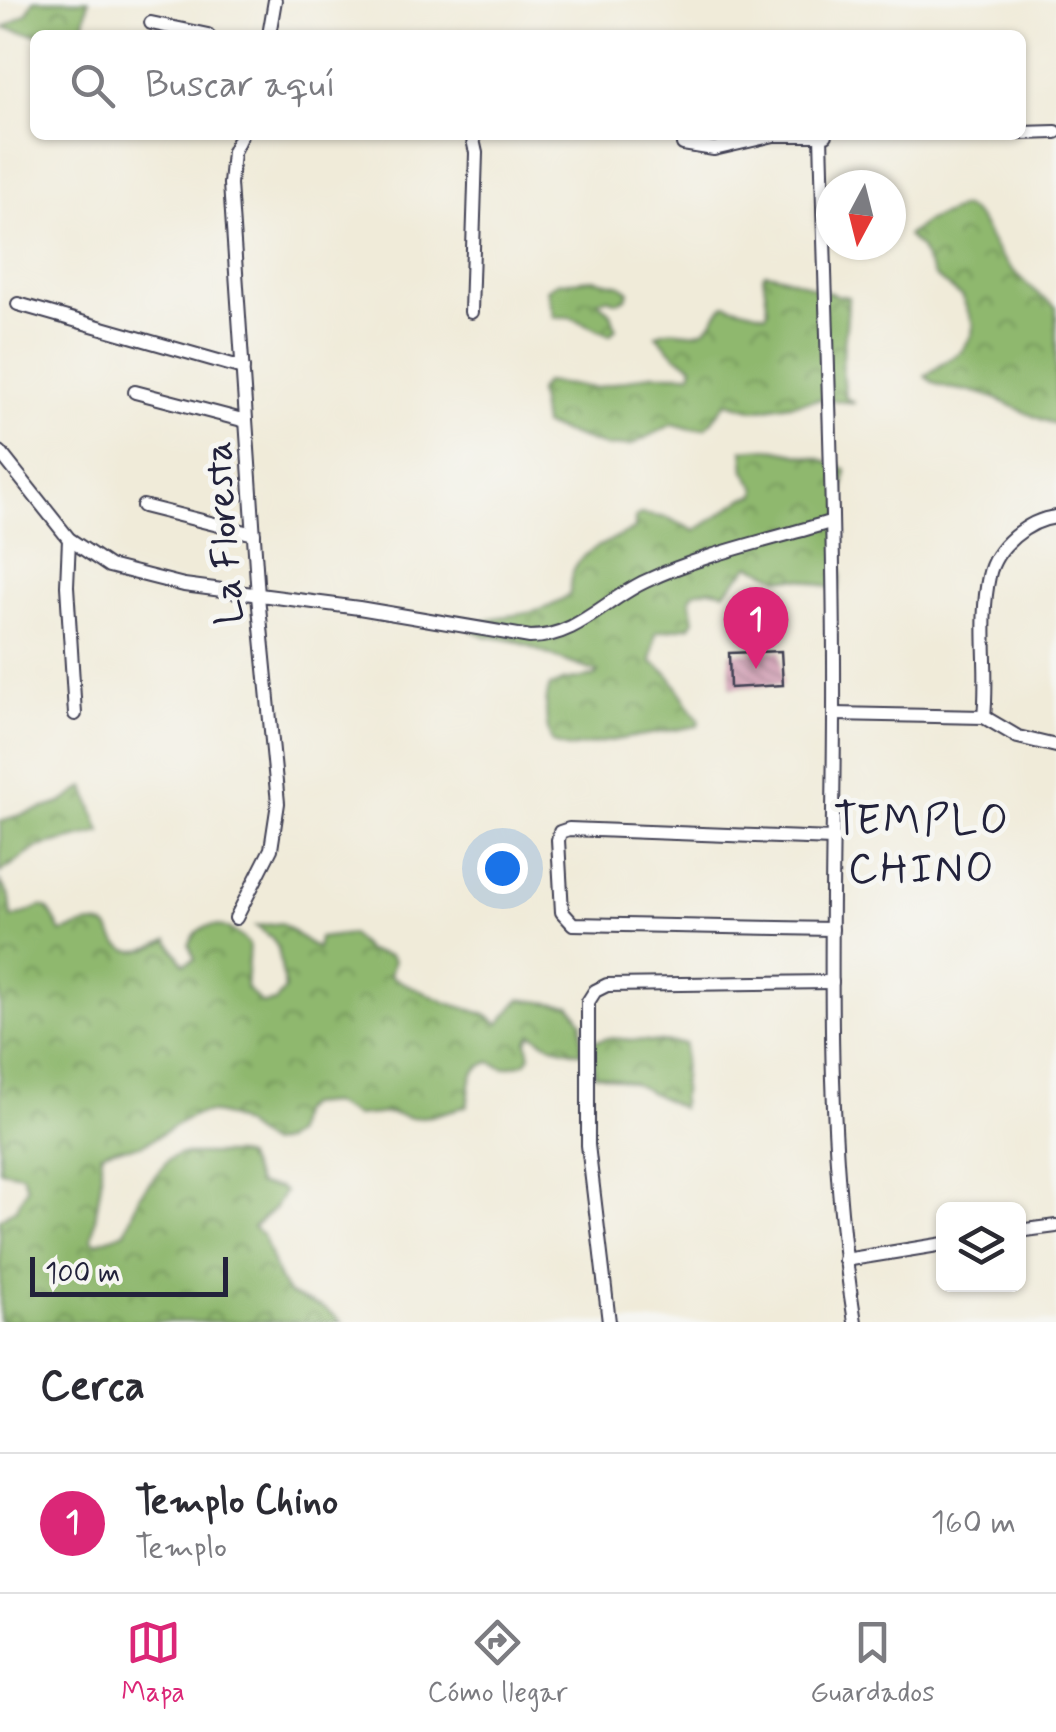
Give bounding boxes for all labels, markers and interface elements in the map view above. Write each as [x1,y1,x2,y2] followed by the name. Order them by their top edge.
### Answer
[30,30,1026,140] search box
[65,58,120,113] icon: search
[145,61,336,110] text: Buscar aquí
[816,170,906,260] north arrow
[193,439,257,626] street label: La Floresta
[724,586,788,669] pin: 1
[833,795,1011,898] district label: TEMPLO CHINO
[477,843,528,894] your location
[936,1202,1026,1292] map controls
[936,1202,1026,1292] button: layers
[30,1252,228,1296] scale bar
[45,1256,120,1293] text: 100 m
[40,1360,145,1415] text: Cerca
[135,1478,338,1527] text: Templo Chino
[65,1502,80,1544] text: 1
[931,1502,1016,1544] text: 160 m
[135,1527,227,1569] text: Templo
[121,1615,185,1712] tab: Mapa
[428,1615,568,1712] tab: Cómo llegar
[810,1615,935,1712] tab: Guardados

